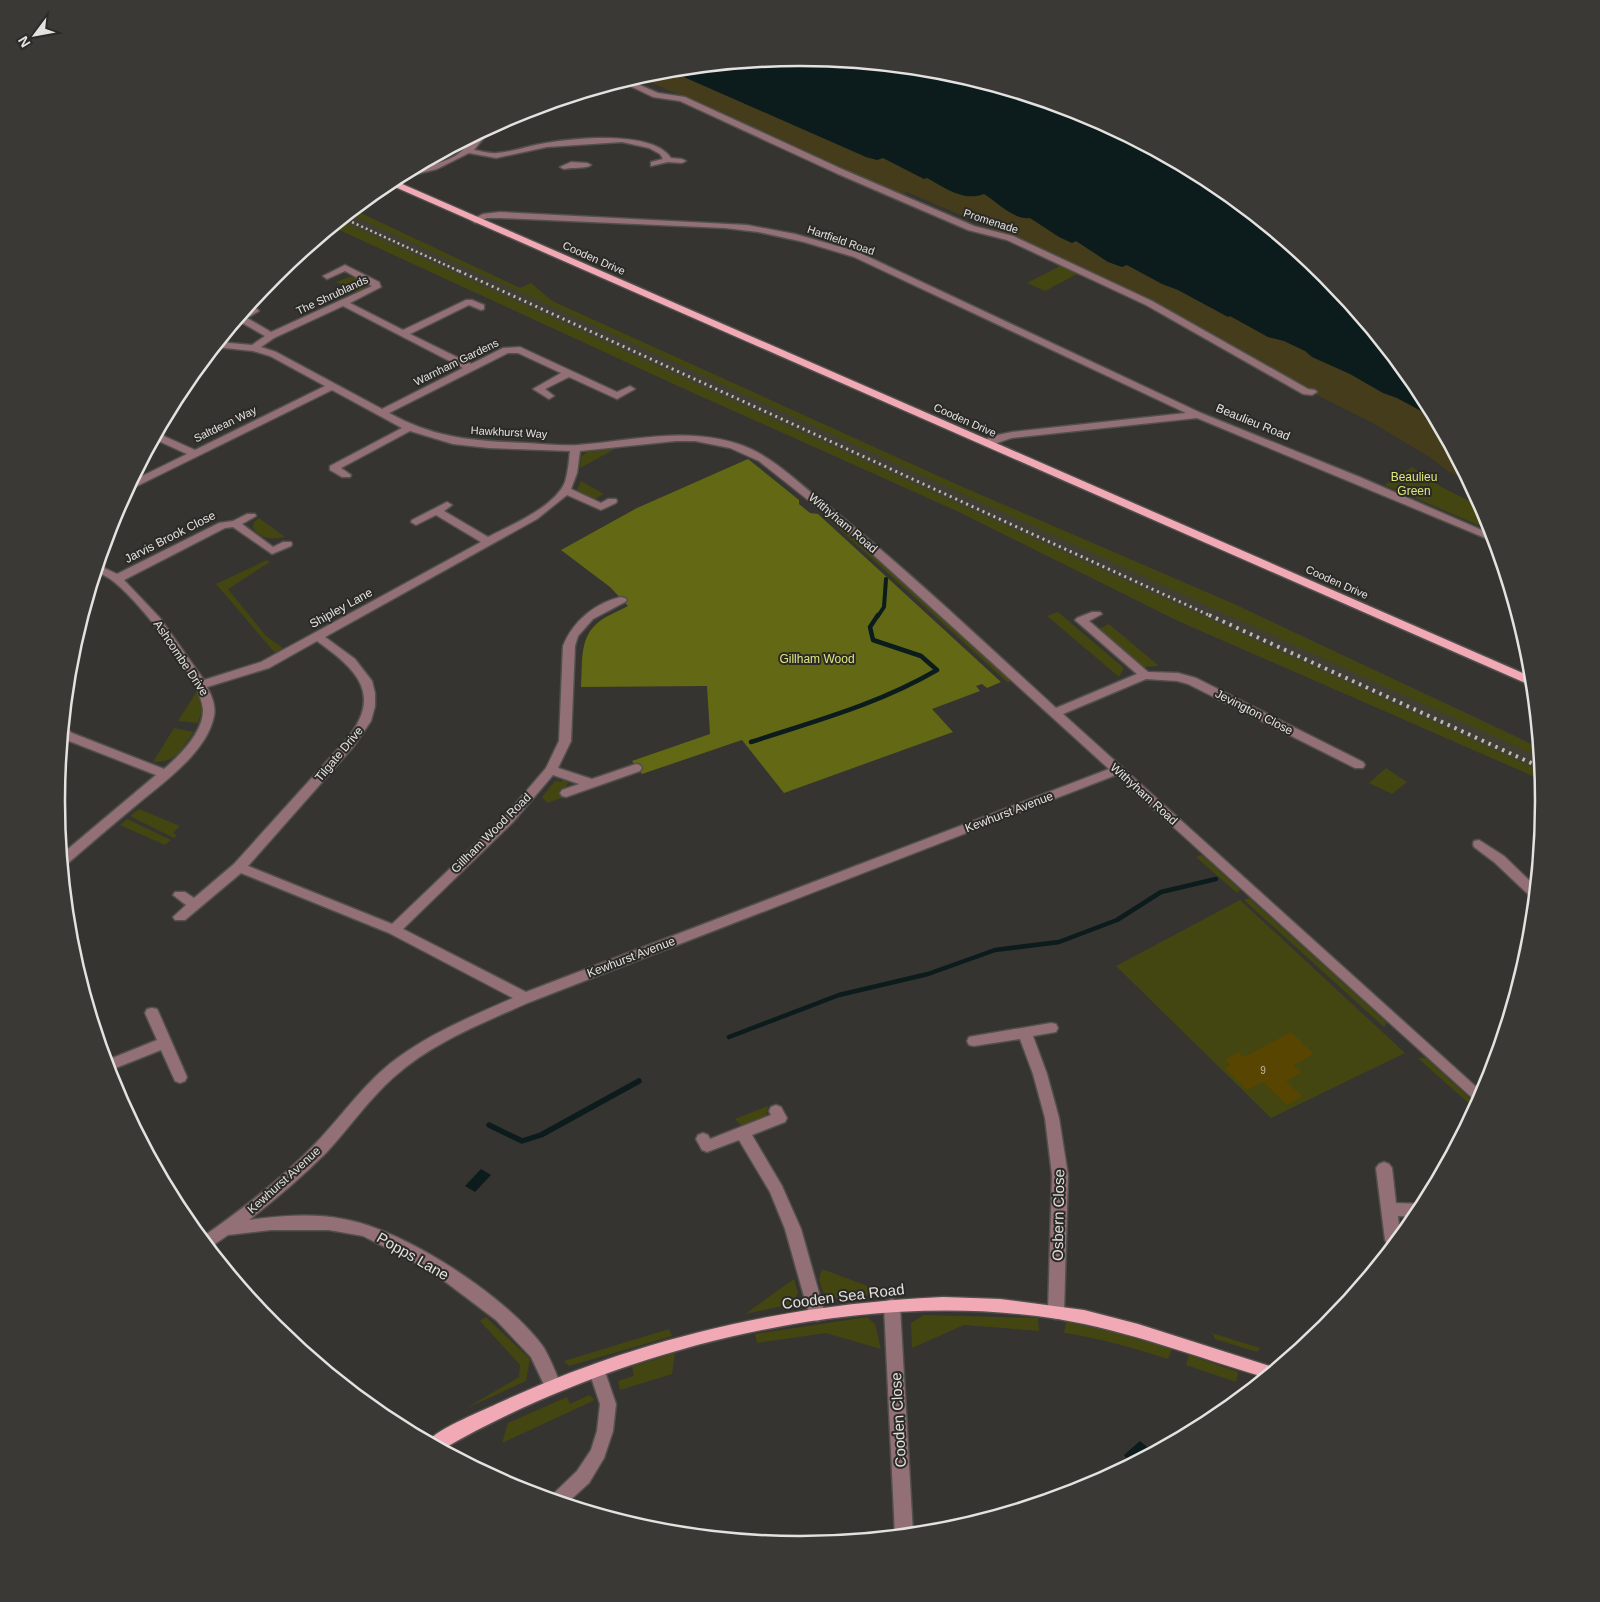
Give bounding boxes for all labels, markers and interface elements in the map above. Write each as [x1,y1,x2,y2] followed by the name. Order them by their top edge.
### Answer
[10,10,60,60] north arrow
[15,33,33,50] text: N
[962,207,1020,235] street label: Promenade
[806,223,876,257] street label: Hartfield Road
[561,239,627,277] street label: Cooden Drive
[294,273,370,317] street label: The Shrublands
[412,336,501,388] street label: Warnham Gardens
[932,401,998,439] street label: Cooden Drive
[1214,401,1292,443] street label: Beaulieu Road
[192,403,259,444] street label: Saltdean Way
[470,424,548,440] street label: Hawkhurst Way
[1391,470,1437,498] park label: Beaulieu Green
[806,490,880,556] street label: Withyham Road
[122,508,218,566] street label: Jarvis Brook Close
[1304,563,1370,601] street label: Cooden Drive
[307,585,375,631] street label: Shipley Lane
[151,618,212,699] street label: Ashcombe Drive
[779,652,855,666] park label: Gillham Wood
[1213,686,1296,738] street label: Jevington Close
[312,724,366,784] street label: Tilgate Drive
[1108,760,1180,828] street label: Withyham Road
[963,789,1055,835] street label: Kewhurst Avenue
[448,790,534,876] street label: Gillham Wood Road
[585,934,677,980] street label: Kewhurst Avenue
[1260,1065,1266,1076] house number: 9
[245,1143,324,1216] street label: Kewhurst Avenue
[1049,1169,1067,1261] street label: Osbern Close
[374,1229,452,1283] street label: Popps Lane
[781,1280,905,1312] street label: Cooden Sea Road
[887,1372,909,1468] street label: Cooden Close

